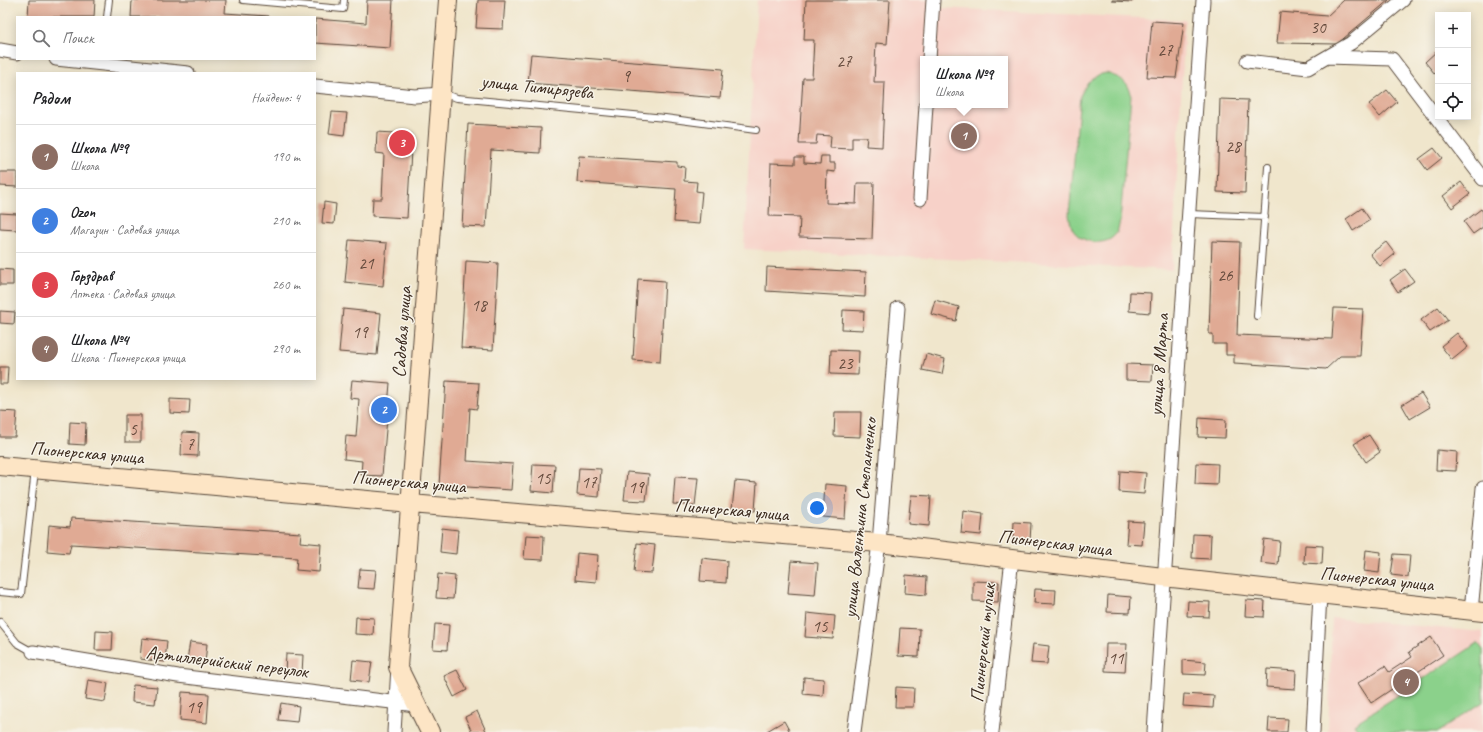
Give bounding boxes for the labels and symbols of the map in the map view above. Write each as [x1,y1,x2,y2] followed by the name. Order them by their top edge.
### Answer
[1310,17,1327,38] house number: 30
[1157,40,1174,61] house number: 27
[836,51,853,72] house number: 27
[622,66,631,87] house number: 9
[479,69,596,105] street label: улица Тимирязева
[951,121,977,151] pin: 1
[389,128,415,158] pin: 3
[1225,136,1243,157] house number: 28
[358,253,375,274] house number: 21
[1217,265,1234,286] house number: 26
[387,284,417,378] street label: Садовая улица
[471,295,489,316] house number: 18
[1143,312,1175,418] street label: улица 8 Марта
[352,322,369,343] house number: 19
[837,353,854,374] house number: 23
[371,395,397,425] pin: 2
[837,414,883,620] street label: улица Валентина Степанченко
[129,419,138,440] house number: 5
[186,434,195,455] house number: 7
[29,436,146,470] street label: Пионерская улица
[351,465,468,499] street label: Пионерская улица
[535,468,552,489] house number: 15
[581,472,598,493] house number: 17
[628,477,645,498] house number: 19
[674,493,791,527] street label: Пионерская улица
[807,498,827,518] your location
[997,524,1114,562] street label: Пионерская улица
[1319,561,1436,597] street label: Пионерская улица
[965,581,1001,704] street label: Пионерский тупик
[812,616,829,637] house number: 15
[145,640,311,684] street label: Артиллерийский переулок
[1108,648,1125,669] house number: 11
[1393,667,1419,697] pin: 4
[186,697,203,718] house number: 19

